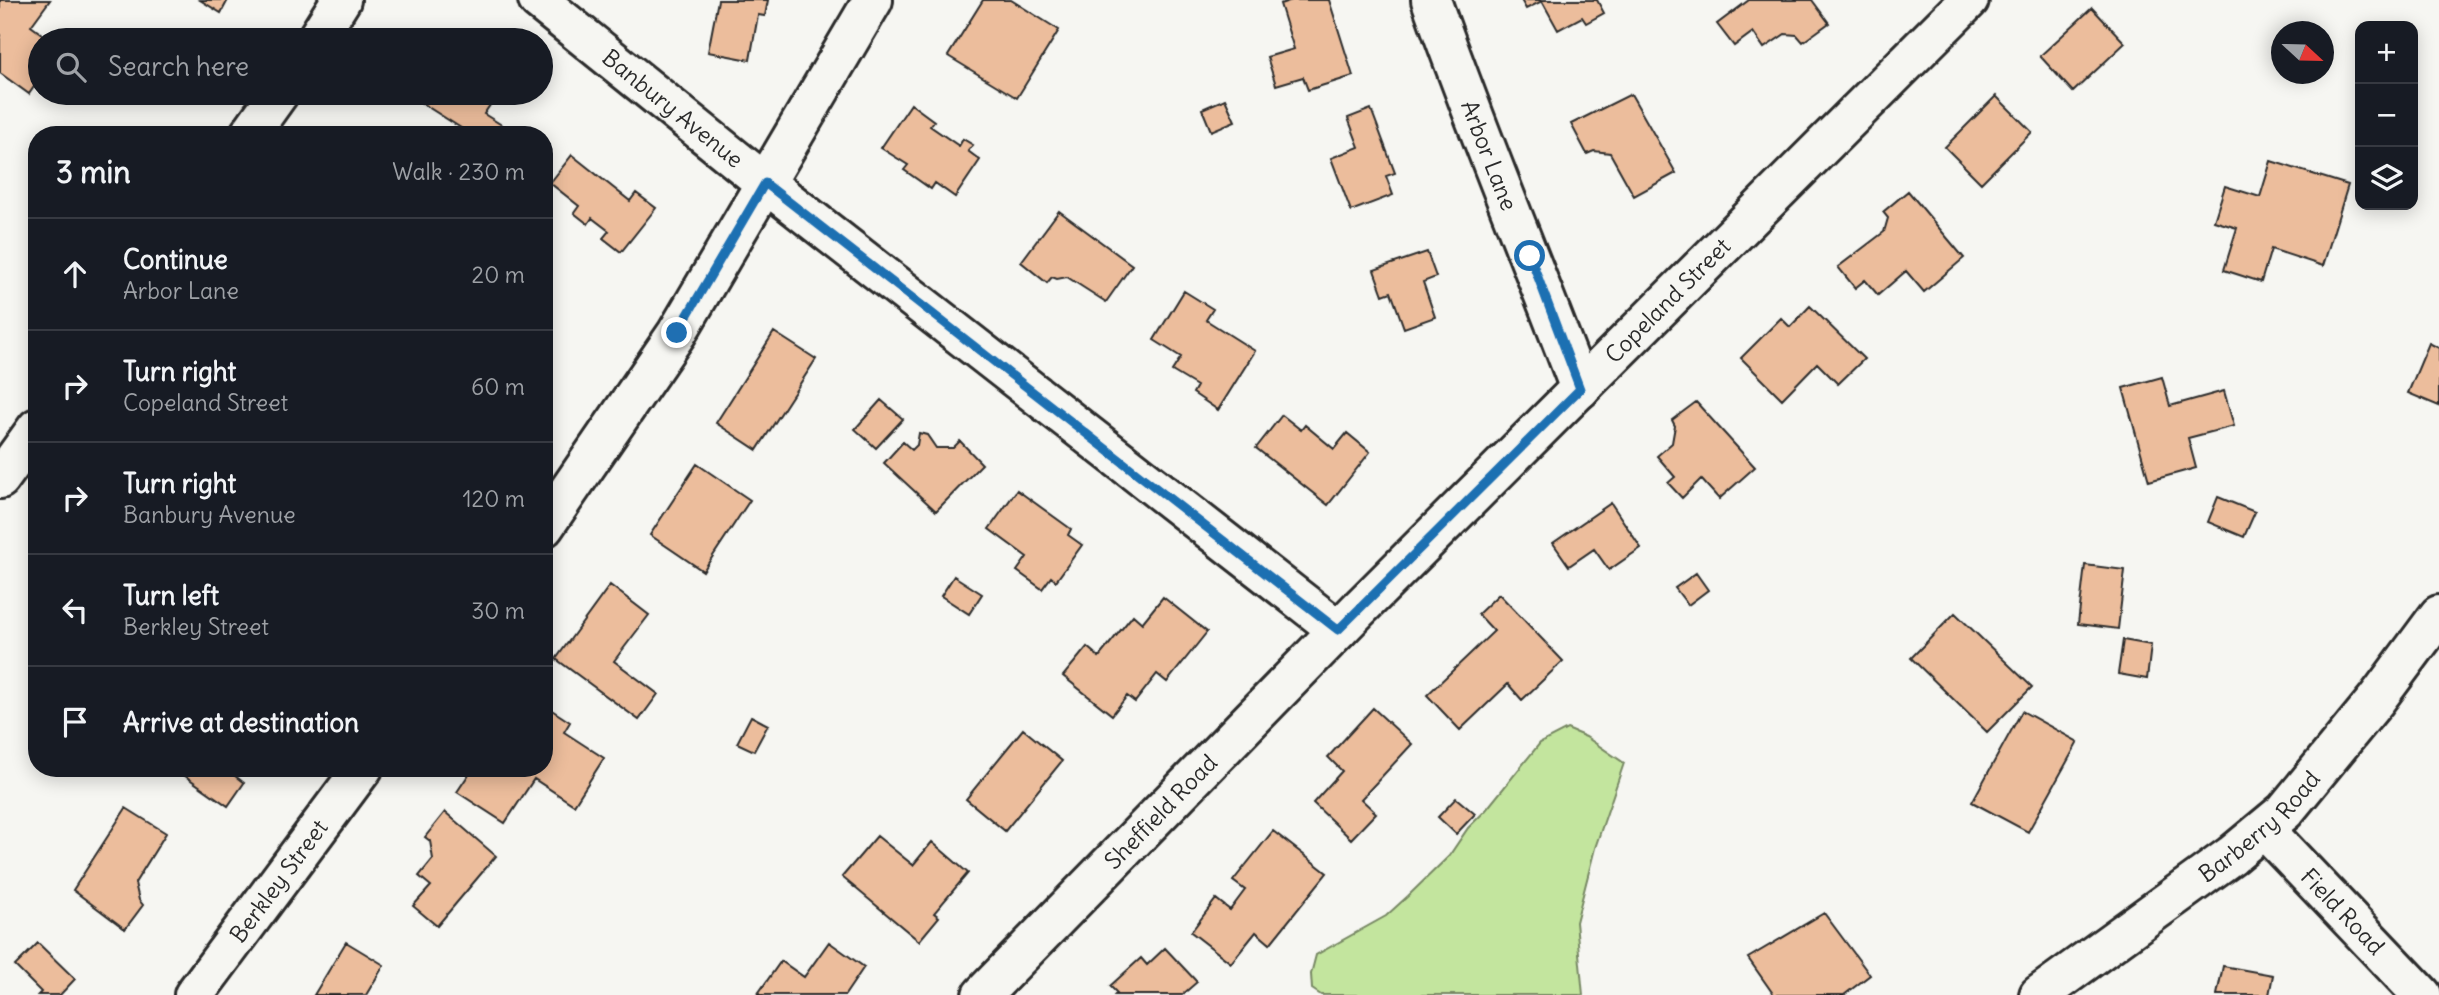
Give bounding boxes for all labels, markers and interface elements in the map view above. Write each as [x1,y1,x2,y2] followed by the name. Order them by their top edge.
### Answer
[2271,21,2334,84] north arrow
[2355,21,2418,210] map controls
[2355,21,2418,84] button: +
[28,28,553,105] search box
[597,43,749,174] street label: Banbury Avenue
[52,48,90,86] icon: search
[108,50,249,83] text: Search here
[2355,84,2418,147] button: −
[1455,96,1524,215] street label: Arbor Lane
[2355,147,2418,210] button: layers
[56,153,131,191] text: 3 min
[392,157,525,186] text: Walk · 230 m
[1599,231,1736,369] street label: Copeland Street
[1514,240,1545,271] route start
[123,243,228,276] text: Continue
[56,255,94,293] icon: ahead
[472,260,525,289] text: 20 m
[123,276,239,305] text: Arbor Lane
[661,317,692,348] route end
[123,355,236,388] text: Turn right
[56,367,94,405] icon: right
[471,372,525,401] text: 60 m
[123,388,288,417] text: Copeland Street
[123,467,236,500] text: Turn right
[56,479,94,517] icon: right
[462,484,525,513] text: 120 m
[123,500,296,529] text: Banbury Avenue
[123,579,219,612] text: Turn left
[56,591,94,629] icon: left
[471,596,525,625] text: 30 m
[123,612,269,641] text: Berkley Street
[56,703,94,741] icon: arrive
[123,706,359,739] text: Arrive at destination
[1098,748,1223,875] street label: Sheffield Road
[2193,765,2326,888] street label: Barberry Road
[223,813,334,948] street label: Berkley Street
[2295,862,2391,961] street label: Field Road

